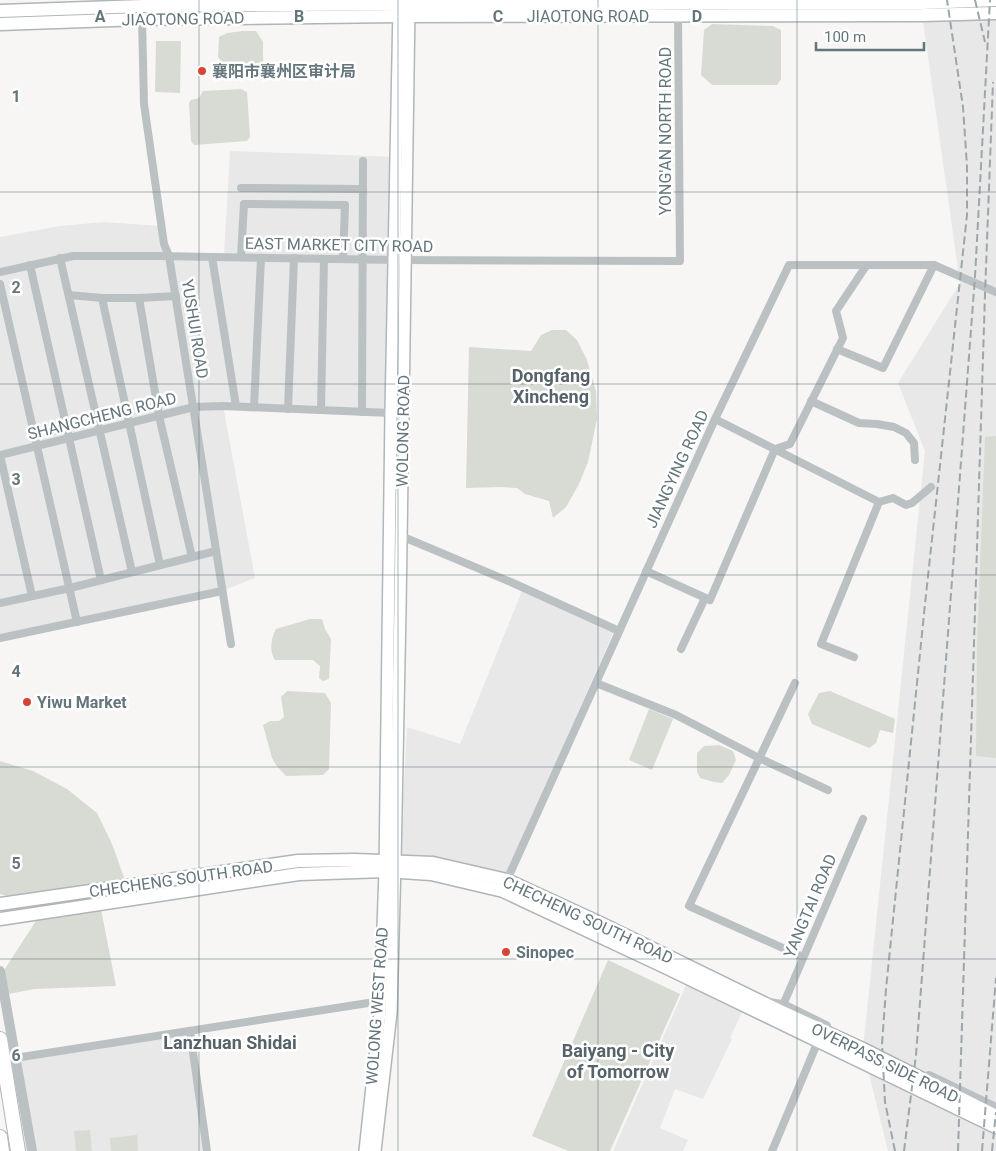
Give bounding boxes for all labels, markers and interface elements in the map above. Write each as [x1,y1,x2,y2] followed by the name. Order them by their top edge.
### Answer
[95,7,106,26] text: A
[294,7,304,26] text: B
[493,7,503,26] text: C
[527,7,649,26] street label: JIAOTONG ROAD
[692,7,702,26] text: D
[121,8,245,30] street label: JIAOTONG ROAD
[816,20,924,52] scale bar
[824,28,866,46] text: 100 m
[656,47,675,215] street label: YONG'AN NORTH ROAD
[212,62,356,81] place label: 襄阳市襄州区审计局
[196,65,208,77] marker: 襄阳市襄州区审计局
[11,87,21,106] text: 1
[245,234,433,256] street label: EAST MARKET CITY ROAD
[11,278,21,297] text: 2
[178,278,212,380] street label: YUSHUI ROAD
[512,365,590,407] district label: Dongfang Xincheng
[393,375,413,487] street label: WOLONG ROAD
[26,388,178,444] street label: SHANGCHENG ROAD
[641,407,713,531] street label: JIANGYING ROAD
[11,470,21,489] text: 3
[11,662,21,681] text: 4
[37,693,127,712] place label: Yiwu Market
[21,696,33,708] marker: Yiwu Market
[780,851,840,961] street label: YANGTAI ROAD
[11,854,21,873] text: 5
[88,857,274,901] street label: CHECHENG SOUTH ROAD
[500,872,676,968] street label: CHECHENG SOUTH ROAD
[362,926,392,1086] street label: WOLONG WEST ROAD
[516,943,574,962] place label: Sinopec
[500,946,512,958] marker: Sinopec
[808,1019,962,1107] street label: OVERPASS SIDE ROAD
[163,1032,297,1053] district label: Lanzhuan Shidai
[562,1040,675,1082] district label: Baiyang - City of Tomorrow
[11,1046,21,1065] text: 6

